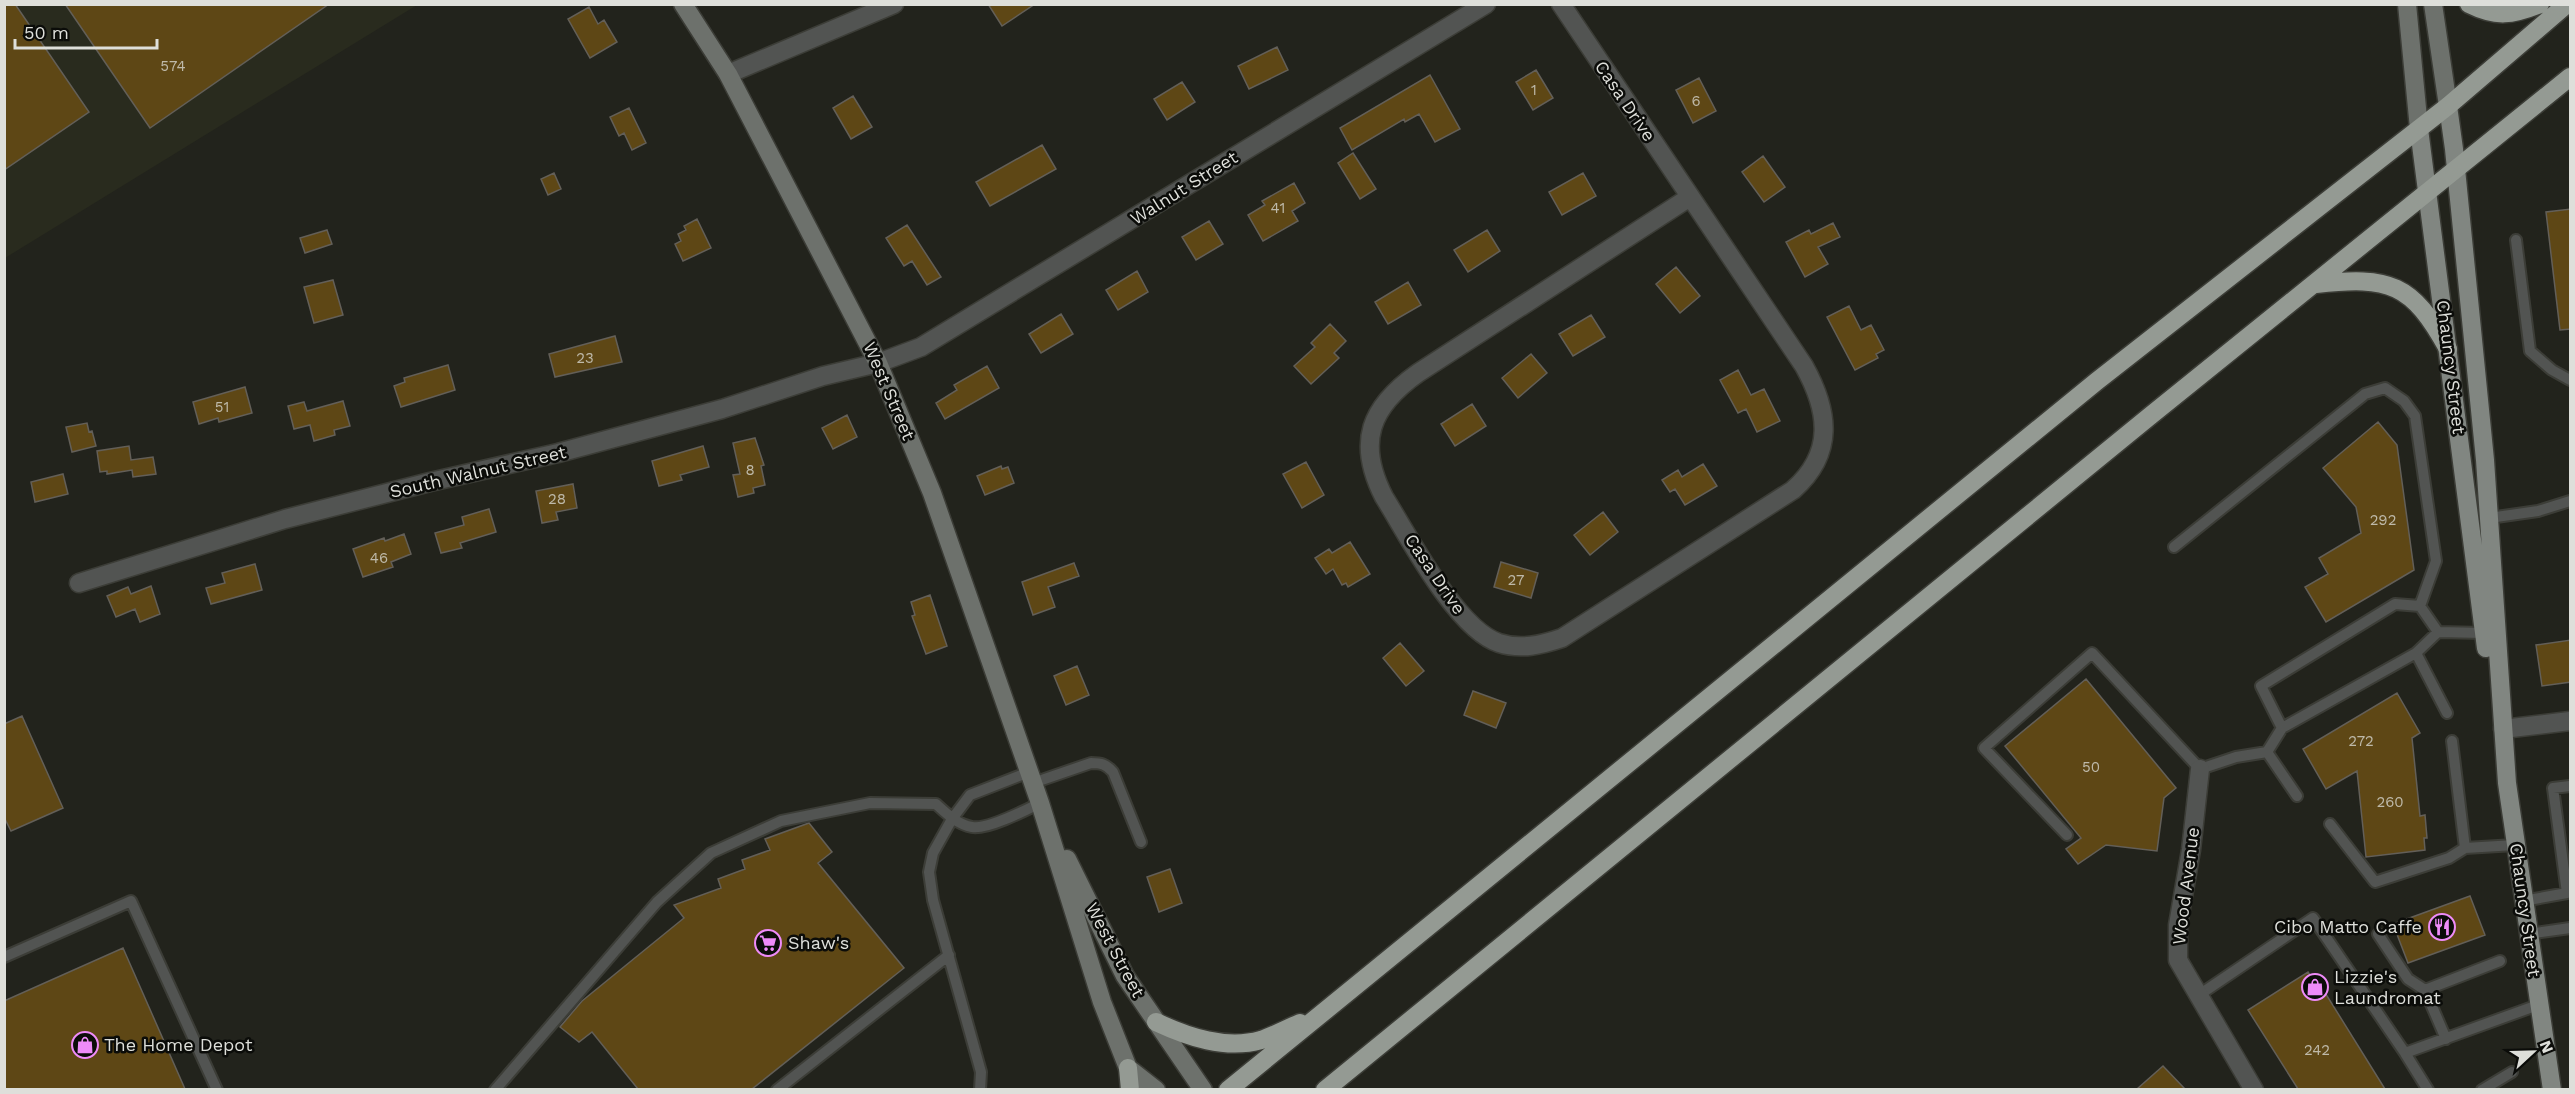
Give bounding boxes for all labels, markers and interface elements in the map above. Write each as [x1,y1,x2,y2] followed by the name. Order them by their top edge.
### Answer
[15,12,158,50] scale bar
[24,22,69,43] text: 50 m
[1591,56,1660,145] street label: Casa Drive
[160,57,186,75] house number: 574
[1531,81,1537,99] house number: 1
[1691,92,1701,110] house number: 6
[1126,146,1242,229] street label: Walnut Street
[1271,199,1285,217] house number: 41
[2433,299,2470,436] street label: Chauncy Street
[859,339,920,443] street label: West Street
[576,349,594,367] house number: 23
[215,398,229,416] house number: 51
[388,441,568,502] street label: South Walnut Street
[745,461,755,479] house number: 8
[548,490,566,508] house number: 28
[2370,511,2396,529] house number: 292
[1401,529,1470,618] street label: Casa Drive
[370,549,388,567] house number: 46
[1508,571,1524,589] house number: 27
[2348,732,2374,750] house number: 272
[2082,758,2100,776] house number: 50
[2376,793,2404,811] house number: 260
[2168,826,2203,946] street label: Wood Avenue
[2506,842,2545,979] street label: Chauncy Street
[1082,899,1149,1001] street label: West Street
[2427,912,2457,942] restaurant icon: Cibo Matto Caffe
[2274,916,2422,937] place label: Cibo Matto Caffe
[753,928,783,958] supermarket icon: Shaw's
[788,932,849,953] place label: Shaw's
[2334,966,2441,1008] place label: Lizzie's Laundromat
[2300,972,2330,1002] shop icon: Lizzie's Laundromat
[2503,1022,2563,1082] north arrow
[70,1030,100,1060] shop icon: The Home Depot
[104,1034,253,1055] place label: The Home Depot
[2535,1038,2557,1056] text: N
[2304,1041,2330,1059] house number: 242

